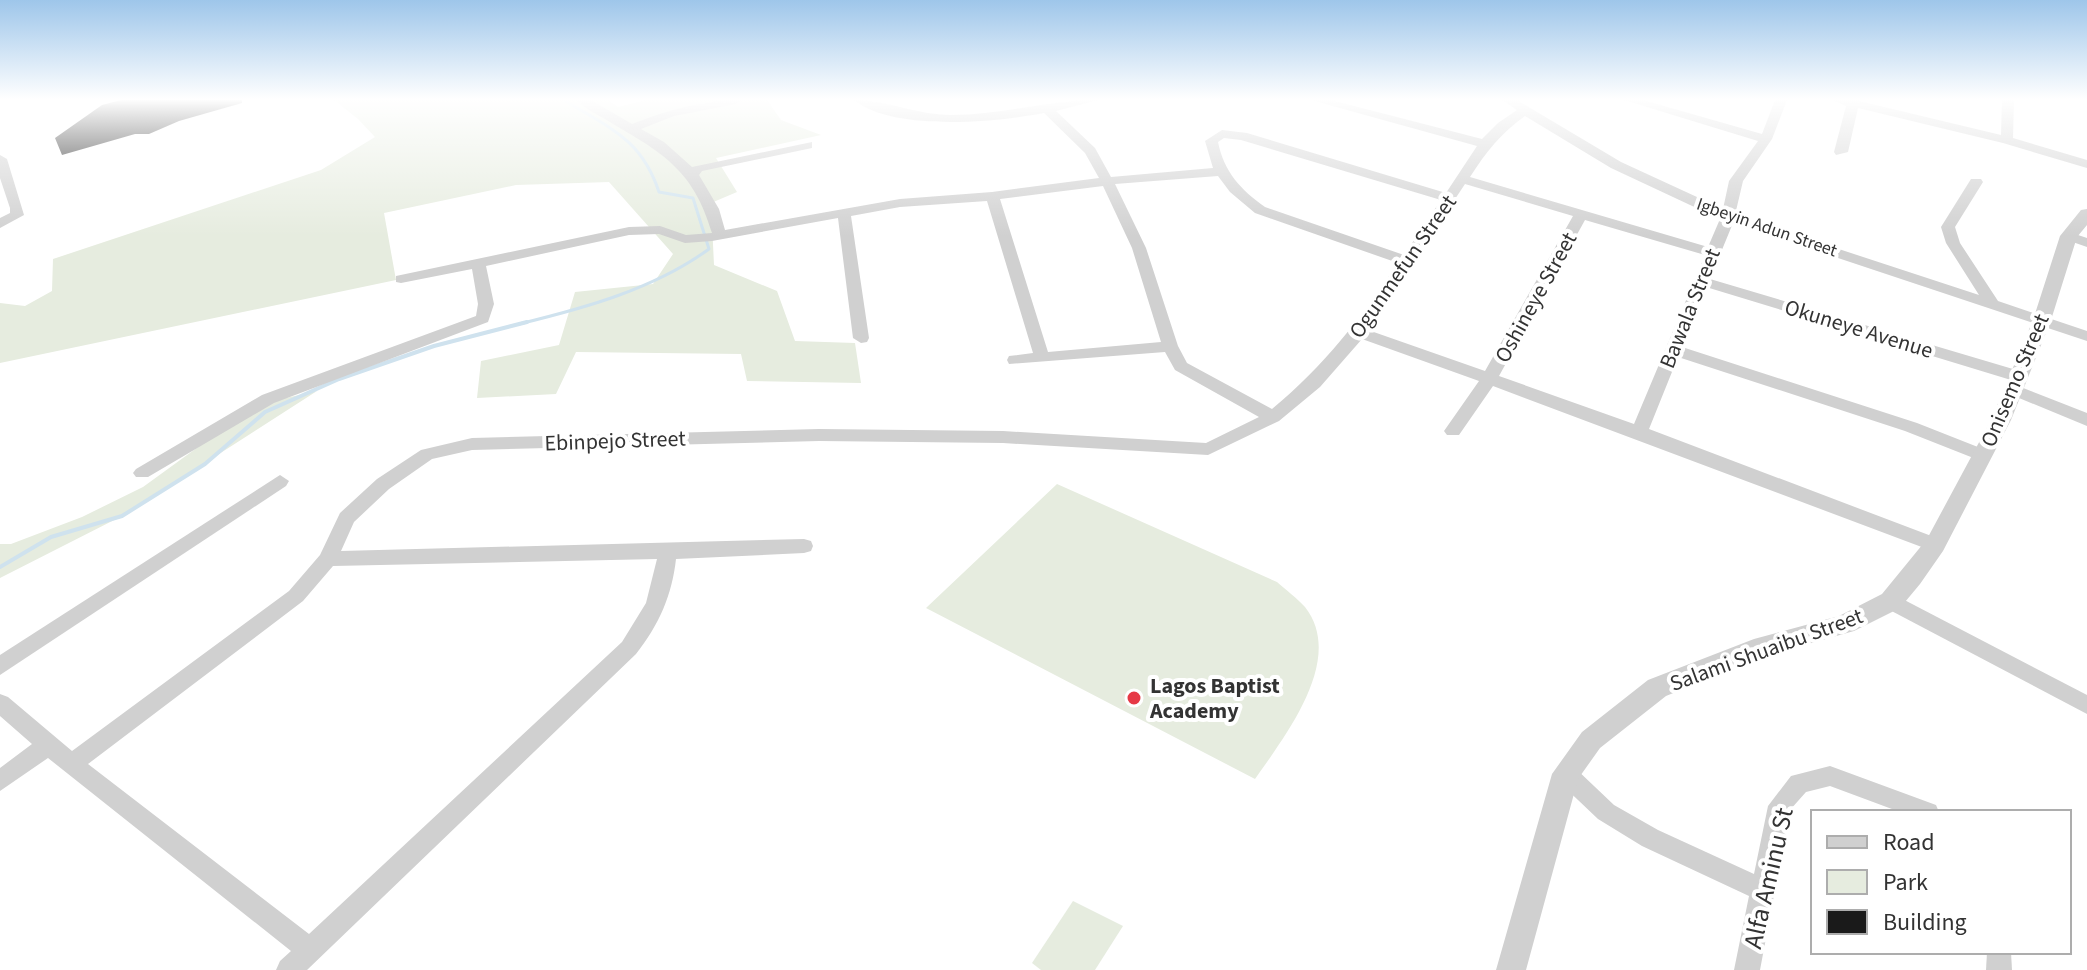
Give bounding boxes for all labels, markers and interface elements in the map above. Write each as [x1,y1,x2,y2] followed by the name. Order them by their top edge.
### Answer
[1341,188,1465,345] street label: Ogunmefun Street
[1693,192,1840,263] street label: Igbeyin Adun Street
[1487,226,1585,369] street label: Oshineye Street
[1651,243,1729,373] street label: Bawala Street
[1781,291,1937,367] street label: Okuneye Avenue
[1972,308,2058,452] street label: Onisemo Street
[544,423,687,459] street label: Ebinpejo Street
[1665,600,1868,700] street label: Salami Shuaibu Street
[1149,670,1280,727] place label: Lagos Baptist Academy
[1125,689,1143,707] marker: Lagos Baptist Academy
[1734,804,1803,952] street label: Alfa Aminu St
[1811,810,2071,954] legend
[1883,825,1935,860] text: Road
[1883,865,1928,900] text: Park
[1883,905,1967,940] text: Building

